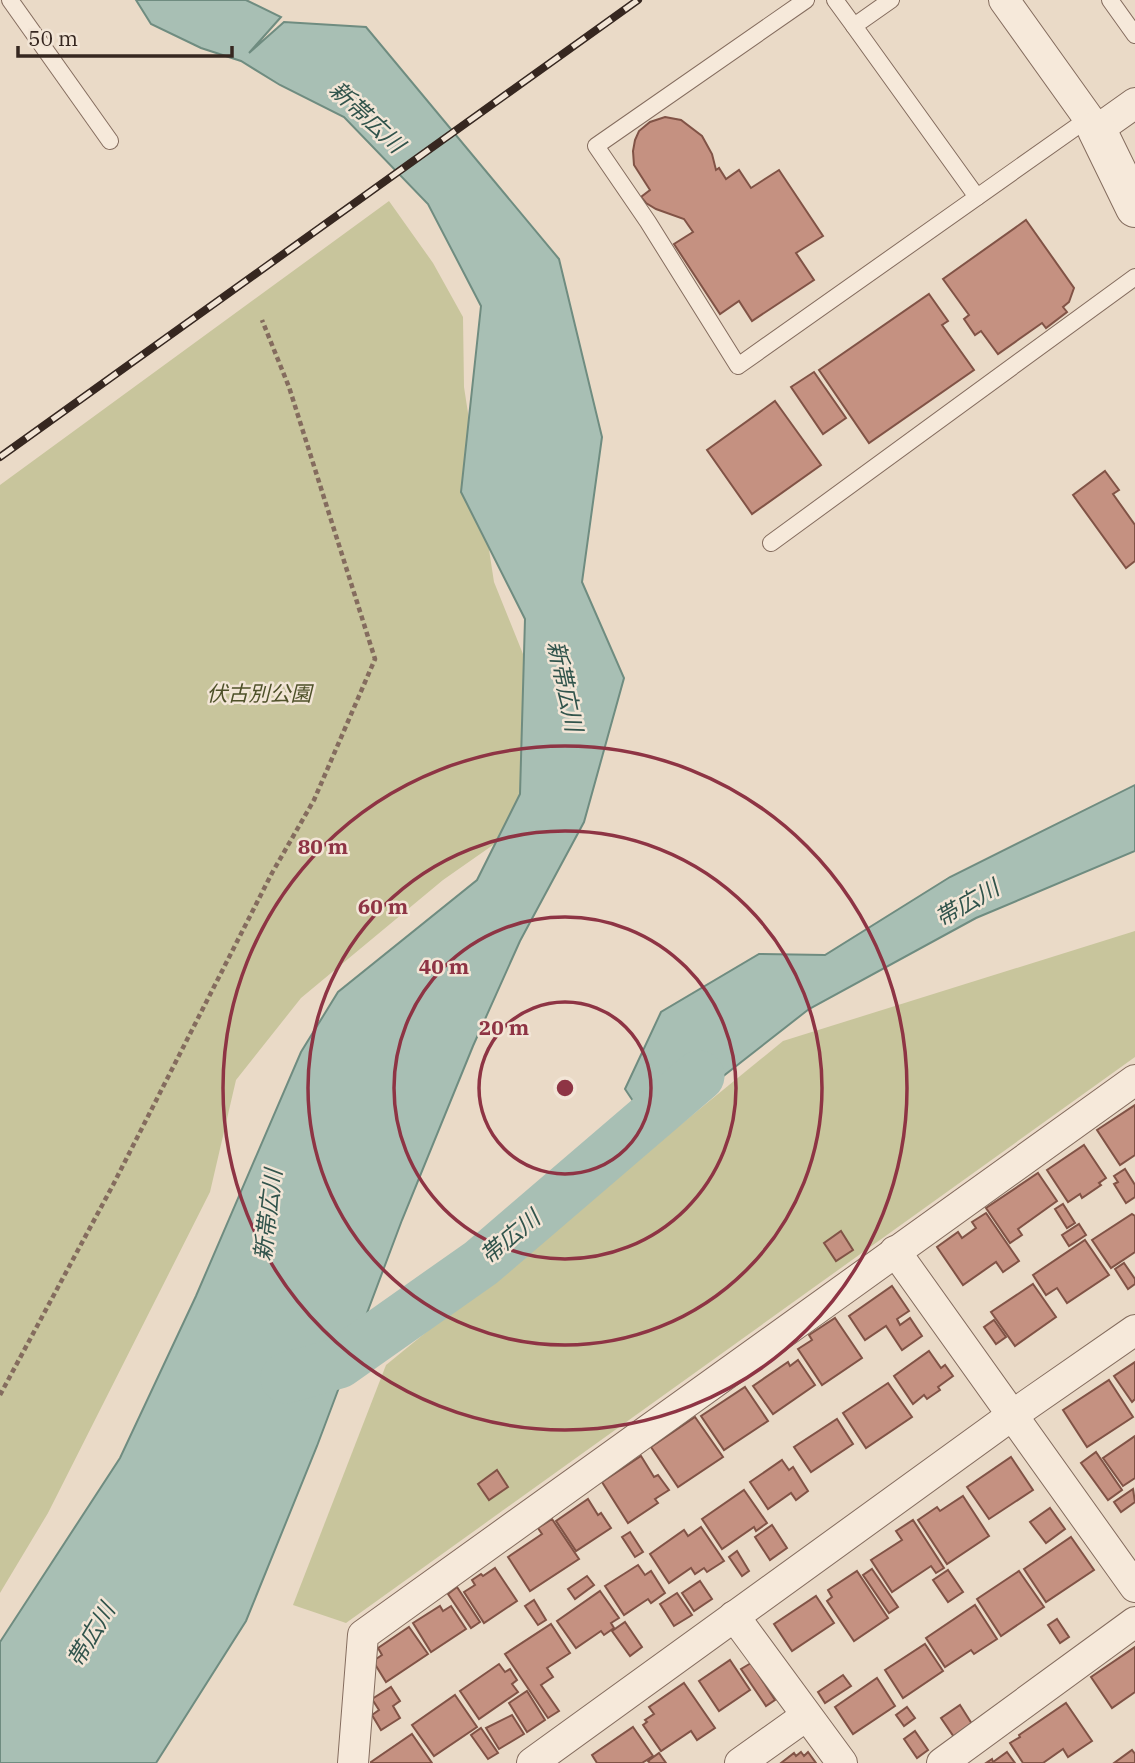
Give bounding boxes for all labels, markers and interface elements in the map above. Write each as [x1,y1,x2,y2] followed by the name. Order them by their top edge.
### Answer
[18,14,231,58] scale bar
[28,24,78,52] text: 50 m
[324,74,414,161] water label: 新帯広川
[542,638,591,737] water label: 新帯広川
[207,679,314,707] park label: 伏古別公園
[298,832,348,860] text: 80 m
[929,870,1006,932] water label: 帯広川
[358,892,408,920] text: 60 m
[419,952,469,980] text: 40 m
[479,1013,529,1041] text: 20 m
[553,1076,577,1100] centre of rings
[247,1164,288,1262] water label: 新帯広川
[473,1201,548,1270] water label: 帯広川
[60,1595,122,1672] water label: 帯広川

